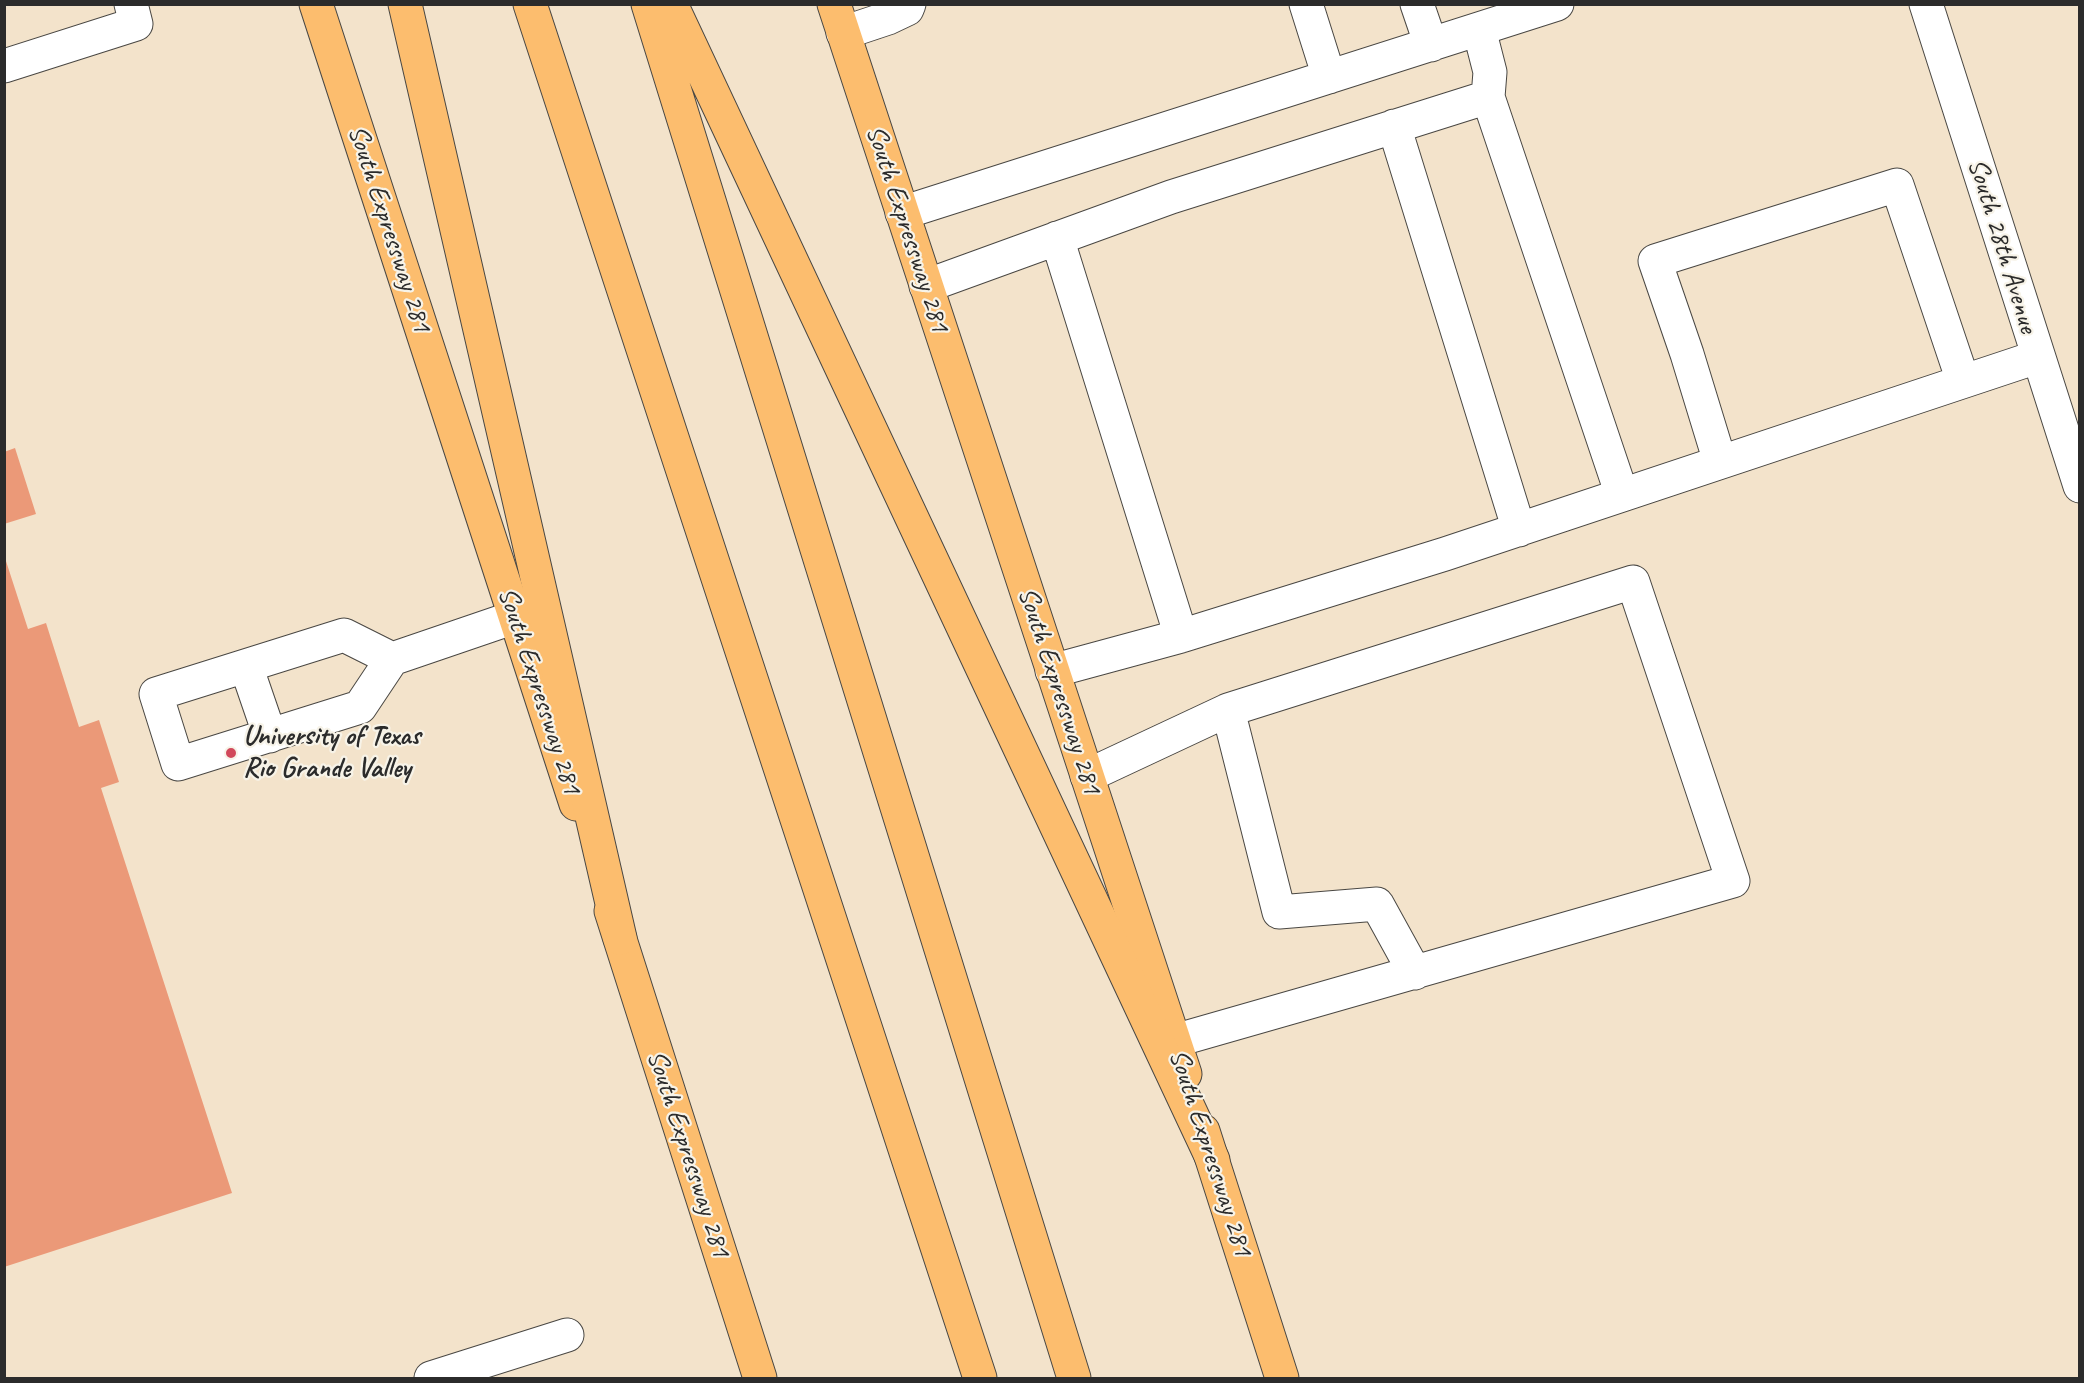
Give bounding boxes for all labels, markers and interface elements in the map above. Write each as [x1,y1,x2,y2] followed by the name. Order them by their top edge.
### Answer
[340,121,438,337] street label: South Expressway 281
[858,121,956,337] street label: South Expressway 281
[1960,155,2044,337] street label: South 28th Avenue
[490,583,588,799] street label: South Expressway 281
[1010,583,1108,799] street label: South Expressway 281
[243,720,420,786] place label: University of Texas Rio Grande Valley
[224,746,238,760] marker: University of Texas Rio Grande Valley
[1161,1045,1259,1261] street label: South Expressway 281
[639,1046,737,1262] street label: South Expressway 281

